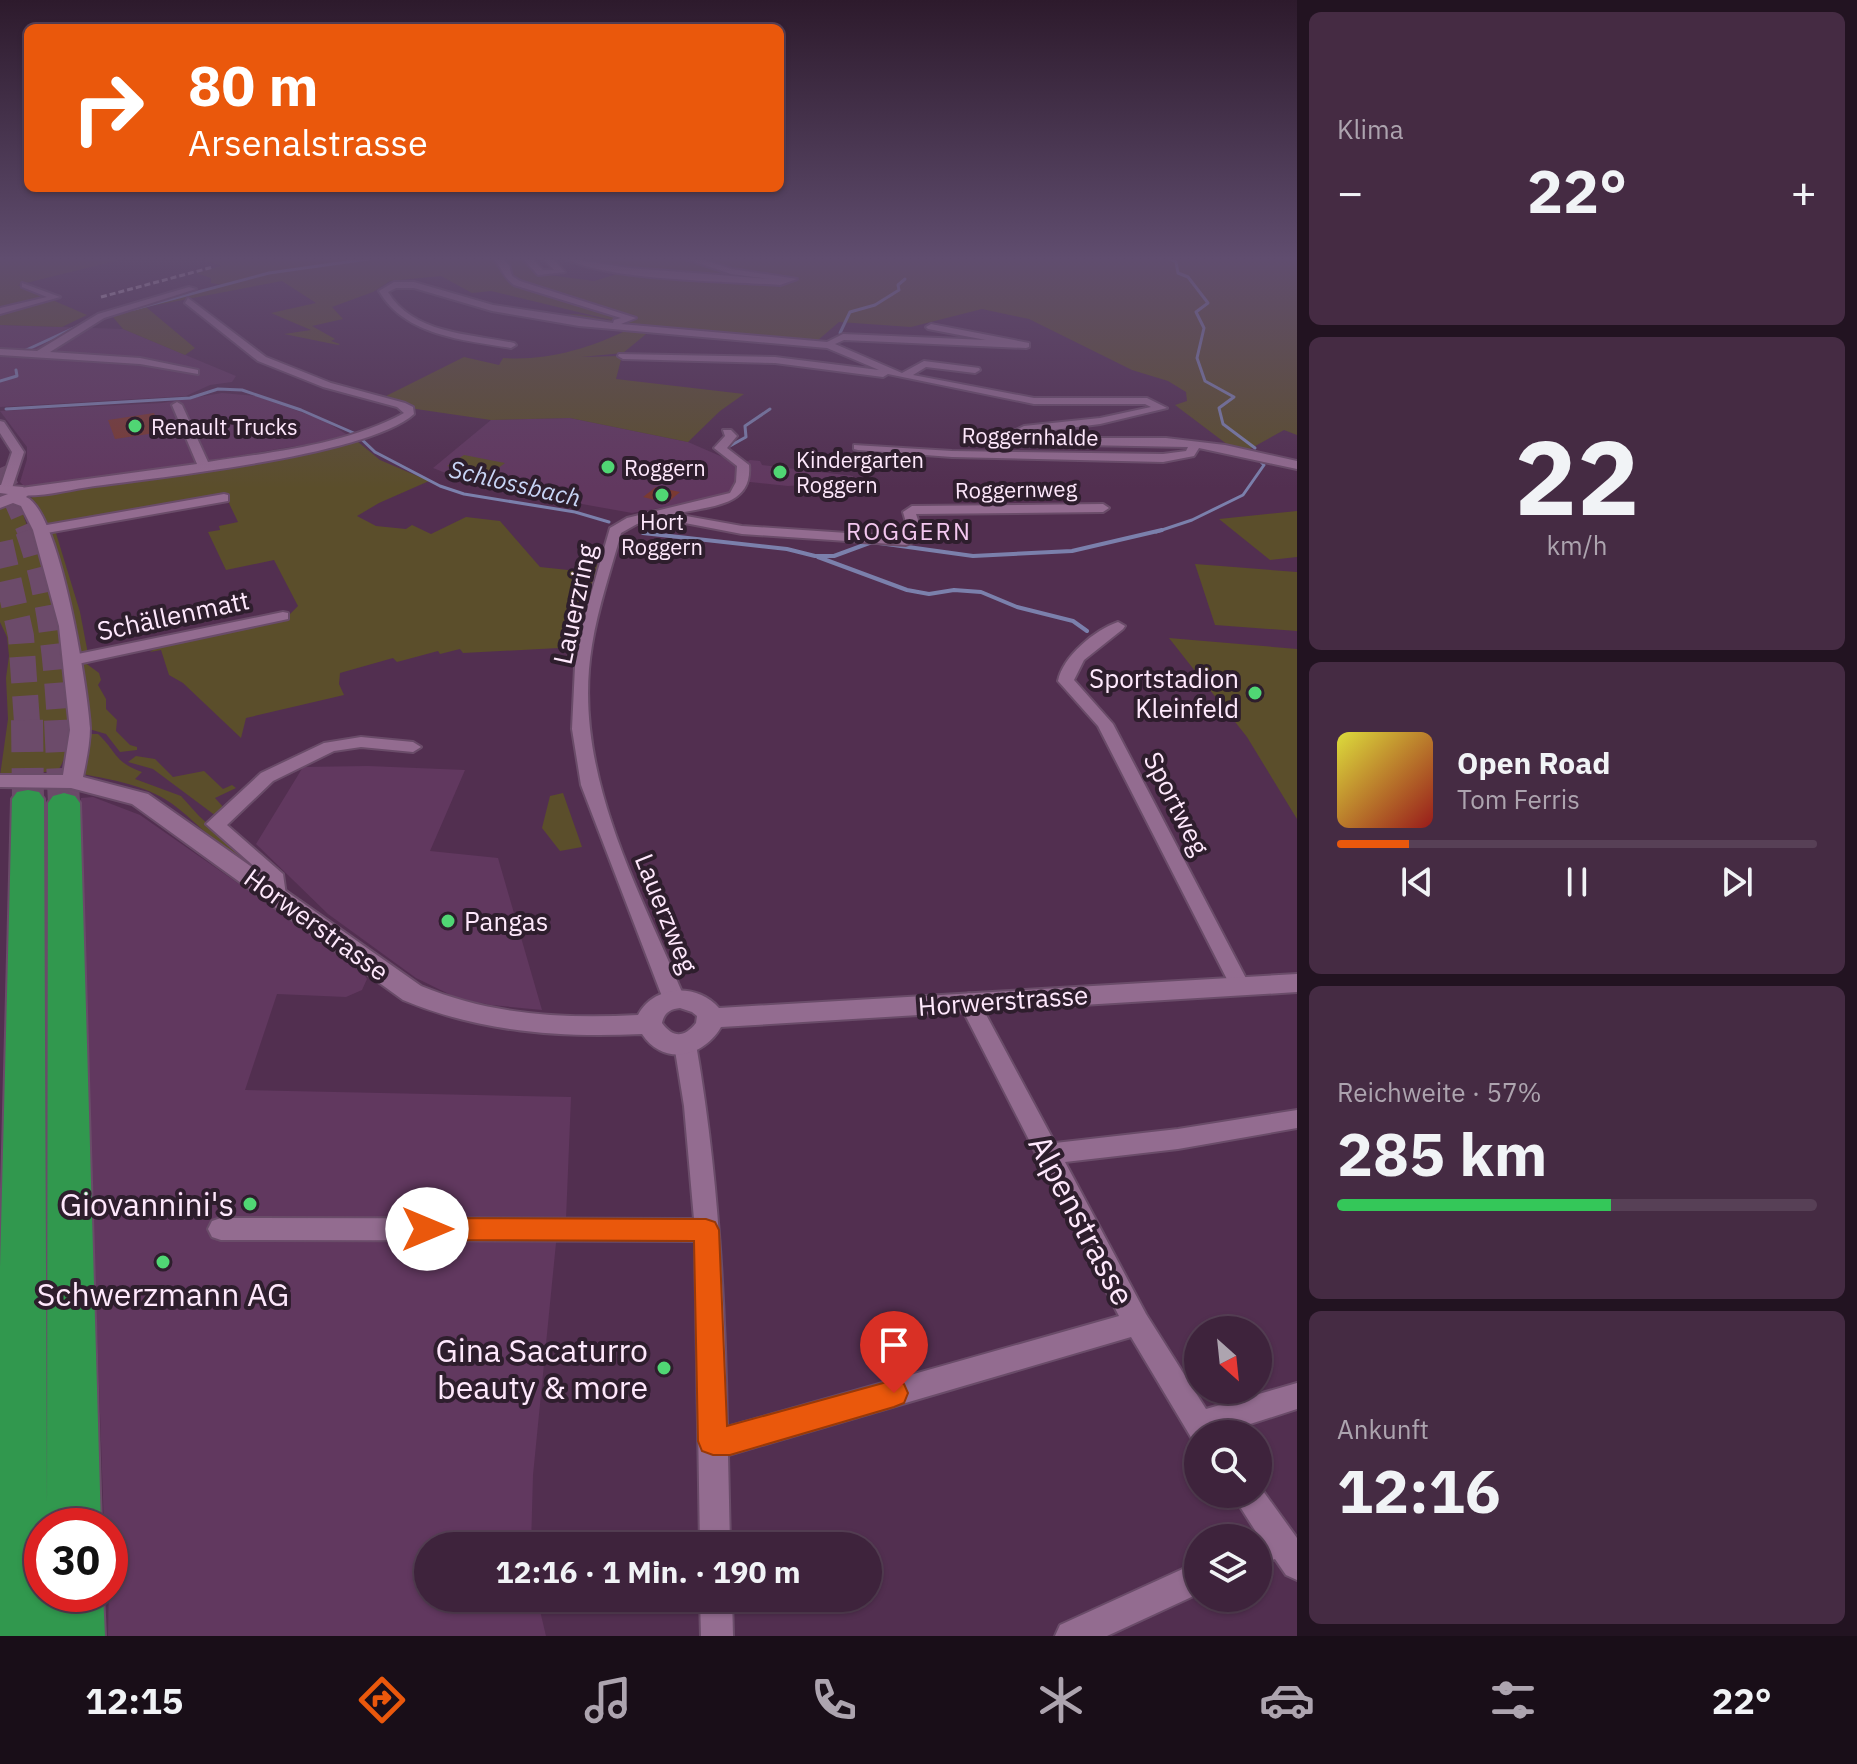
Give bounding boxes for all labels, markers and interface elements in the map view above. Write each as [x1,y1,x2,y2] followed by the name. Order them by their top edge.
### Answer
[188,49,318,121] text: 80 m
[56,56,160,160] icon: right
[1337,112,1404,146] text: Klima
[188,119,428,166] text: Arsenalstrasse
[1527,151,1627,230] text: 22°
[1337,163,1363,220] text: −
[1791,163,1817,220] text: +
[1515,408,1639,544] text: 22
[151,412,298,441] place label: Renault Trucks
[126,417,144,435] marker: Renault Trucks
[961,420,1099,452] street label: Roggernhalde
[796,445,924,499] place label: Kindergarten Roggern
[446,452,584,514] water label: Schlossbach
[624,453,706,482] place label: Roggern
[599,458,617,476] marker: Roggern
[771,463,789,481] marker: Kindergarten Roggern
[955,473,1078,505] street label: Roggernweg
[653,486,671,504] marker: Hort Roggern
[621,507,703,561] place label: Hort Roggern
[846,515,972,547] district label: ROGGERN
[1546,528,1608,562] text: km/h
[545,541,603,667] street label: Lauerzring
[94,582,252,648] street label: Schällenmatt
[1089,661,1239,725] place label: Sportstadion Kleinfeld
[1246,684,1264,702] marker: Sportstadion Kleinfeld
[1457,743,1610,782] text: Open Road
[1137,746,1218,861] street label: Sportweg
[1457,782,1580,816] text: Tom Ferris
[628,849,706,978] street label: Lauerzweg
[238,860,396,988] street label: Horwerstrasse
[1395,860,1439,904] icon: previous
[1555,860,1599,904] icon: pause
[1715,860,1759,904] icon: next
[464,904,548,938] place label: Pangas
[439,912,457,930] marker: Pangas
[917,977,1089,1023] street label: Horwerstrasse
[1337,1075,1542,1109] text: Reichweite · 57%
[1337,1114,1547,1193] text: 285 km
[1019,1127,1145,1313] street label: Alpenstrasse
[60,1183,234,1225] place label: Giovannini's
[385,1187,469,1271] position arrow
[241,1195,259,1213] marker: Giovannini's
[154,1253,172,1271] marker: Schwerzmann AG
[37,1273,289,1315] place label: Schwerzmann AG
[860,1311,928,1393] pin
[1184,1316,1272,1404] north arrow
[1184,1316,1272,1612] map controls
[872,1323,916,1367] icon: arrive
[435,1329,648,1408] place label: Gina Sacaturro beauty & more
[655,1359,673,1377] marker: Gina Sacaturro beauty & more
[1337,1412,1429,1446] text: Ankunft
[1184,1420,1272,1508] button: search
[1337,1451,1501,1530] text: 12:16
[24,1508,128,1612] speed limit sign: 30
[1184,1524,1272,1612] button: layers
[495,1552,801,1591] text: 12:16 · 1 Min. · 190 m
[354,1672,410,1728] icon: directions
[580,1672,636,1728] icon: music
[806,1672,862,1728] icon: phone
[1033,1672,1089,1728] icon: climate
[1259,1672,1315,1728] icon: car
[1485,1672,1541,1728] icon: filters
[85,1677,183,1724] text: 12:15
[1712,1677,1772,1724] text: 22°

